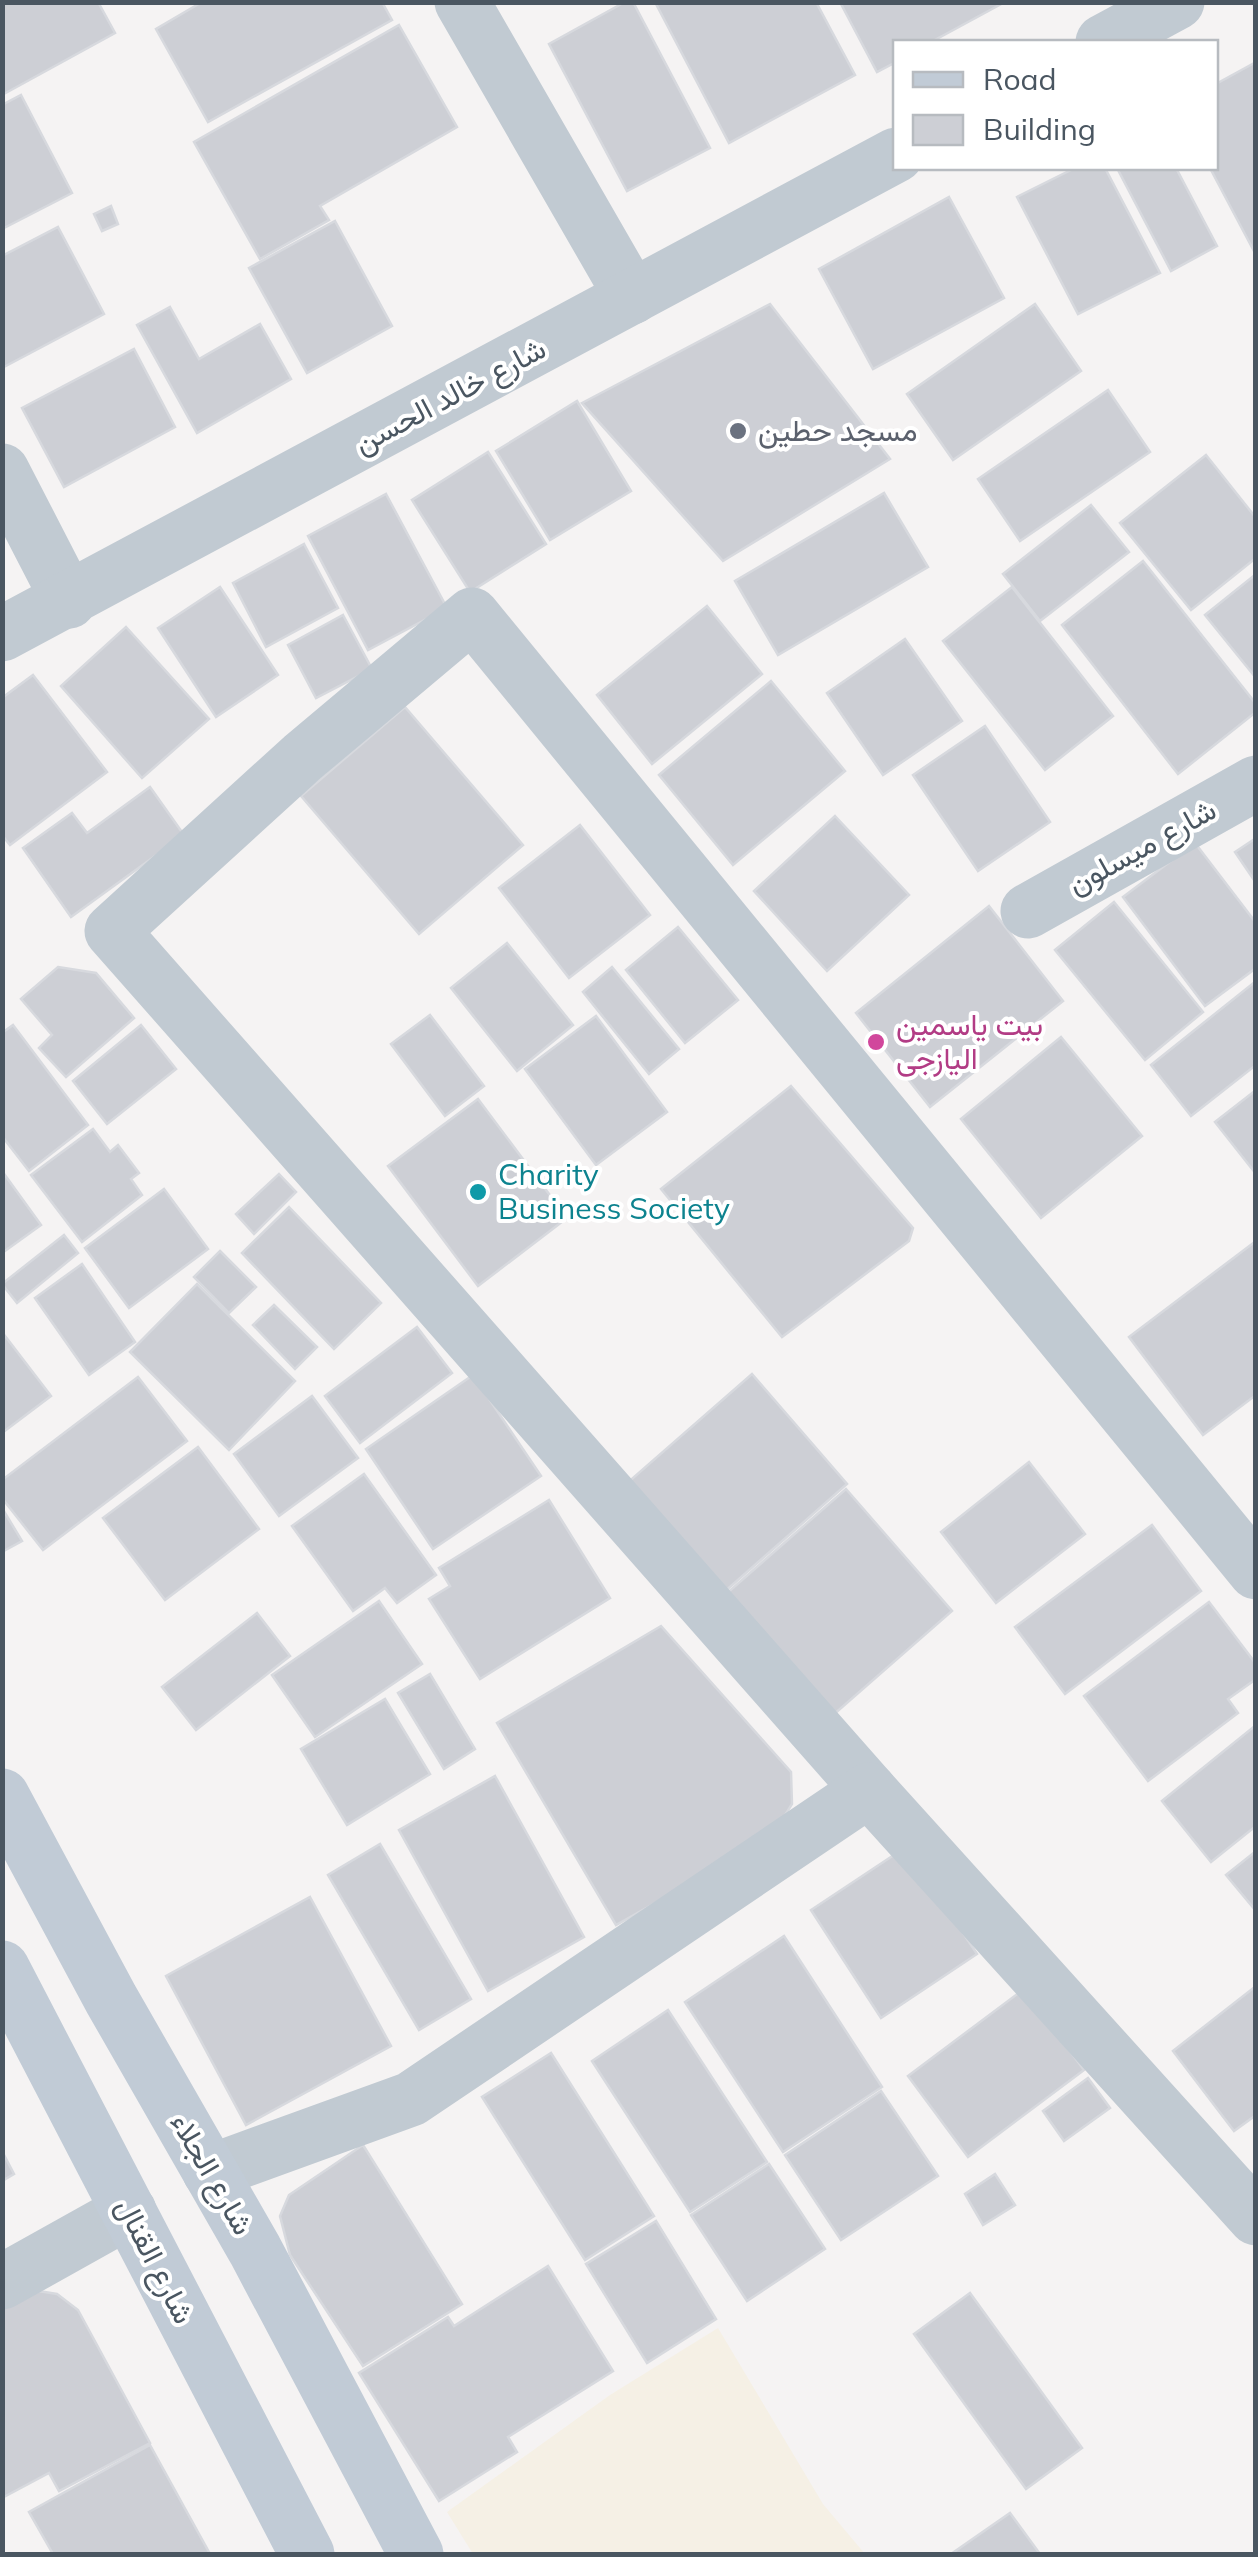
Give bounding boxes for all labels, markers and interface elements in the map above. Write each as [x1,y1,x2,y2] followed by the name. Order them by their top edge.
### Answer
[893,40,1218,170] legend
[983,60,1057,98] text: Road
[983,110,1096,148] text: Building
[347,329,553,463] street label: شارع خالد الحسن
[758,411,917,449] place label: مسجد حطين
[727,420,749,442] marker: مسجد حطين
[1061,790,1223,904] street label: شارع ميسلون
[896,1005,1043,1077] place label: بيت ياسمين اليازجى
[865,1031,887,1053] marker: بيت ياسمين اليازجى
[498,1155,730,1227] place label: Charity Business Society
[467,1181,489,1203] marker: Charity Business Society
[161,2106,263,2242] street label: شارع الجلاء
[106,2191,204,2331] street label: شارع القنال

